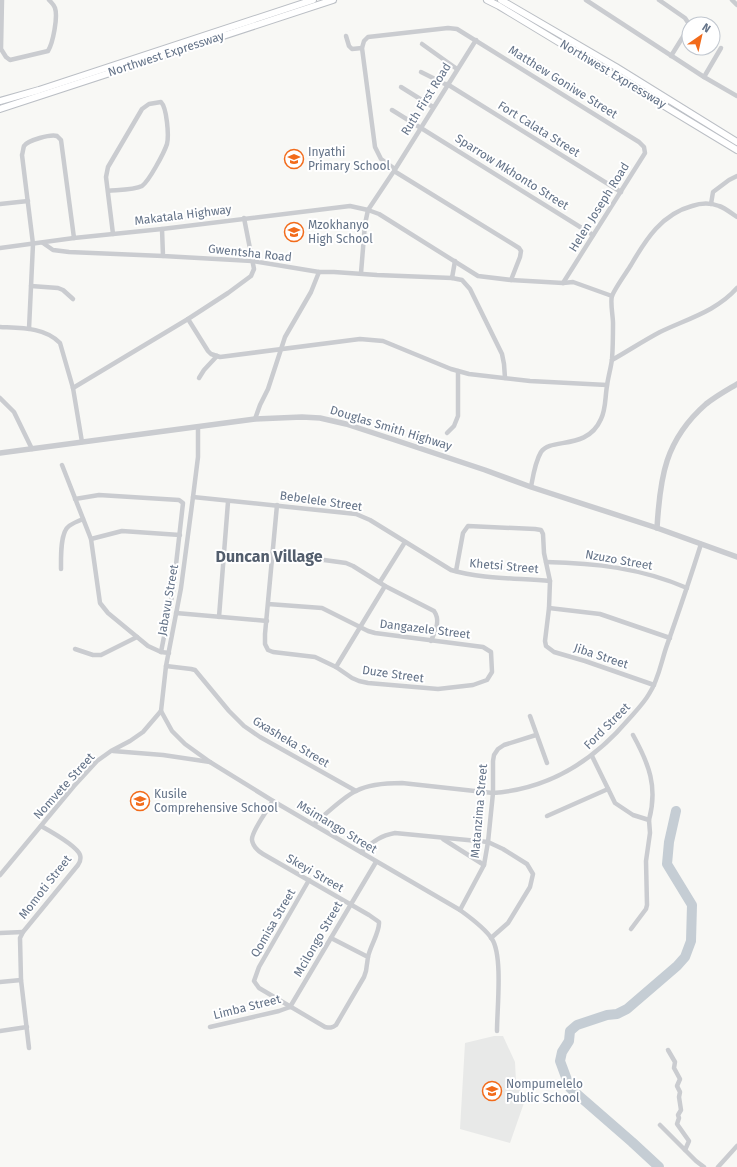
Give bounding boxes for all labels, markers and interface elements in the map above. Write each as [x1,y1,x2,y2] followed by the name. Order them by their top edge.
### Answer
[681,16,721,56] north arrow
[700,21,713,36] text: N
[106,29,226,79] street label: Northwest Expressway
[557,37,669,111] street label: Northwest Expressway
[506,43,621,122] street label: Matthew Goniwe Street
[398,60,454,138] street label: Ruth First Road
[495,98,583,160] street label: Fort Calata Street
[453,131,572,213] street label: Sparrow Mkhonto Street
[308,145,391,173] place label: Inyathi Primary School
[283,148,305,170] school or university icon: Inyathi Primary School
[566,160,632,254] street label: Helen Joseph Road
[134,202,232,228] street label: Makatala Highway
[308,218,373,246] place label: Mzokhanyo High School
[283,221,305,243] school or university icon: Mzokhanyo High School
[207,242,293,264] street label: Gwentsha Road
[328,403,454,453] street label: Douglas Smith Highway
[279,488,364,514] street label: Bebelele Street
[215,547,323,566] district label: Duncan Village
[584,547,654,573] street label: Nzuzo Street
[469,556,540,576] street label: Khetsi Street
[155,563,181,637] street label: Jabavu Street
[379,616,472,642] street label: Dangazele Street
[572,641,631,672] street label: Jiba Street
[361,663,425,685] street label: Duze Street
[581,699,634,752] street label: Ford Street
[250,714,332,771] street label: Gxasheka Street
[31,750,98,822] street label: Nomvete Street
[468,762,490,859] street label: Matanzima Street
[154,787,278,815] place label: Kusile Comprehensive School
[129,790,151,812] school or university icon: Kusile Comprehensive School
[294,798,380,857] street label: Msimango Street
[284,851,347,895] street label: Skeyi Street
[16,852,75,922] street label: Momoti Street
[248,886,299,960] street label: Qomisa Street
[291,898,346,979] street label: Mcilongo Street
[212,992,283,1022] street label: Limba Street
[506,1077,583,1105] place label: Nompumelelo Public School
[481,1080,503,1102] school or university icon: Nompumelelo Public School

